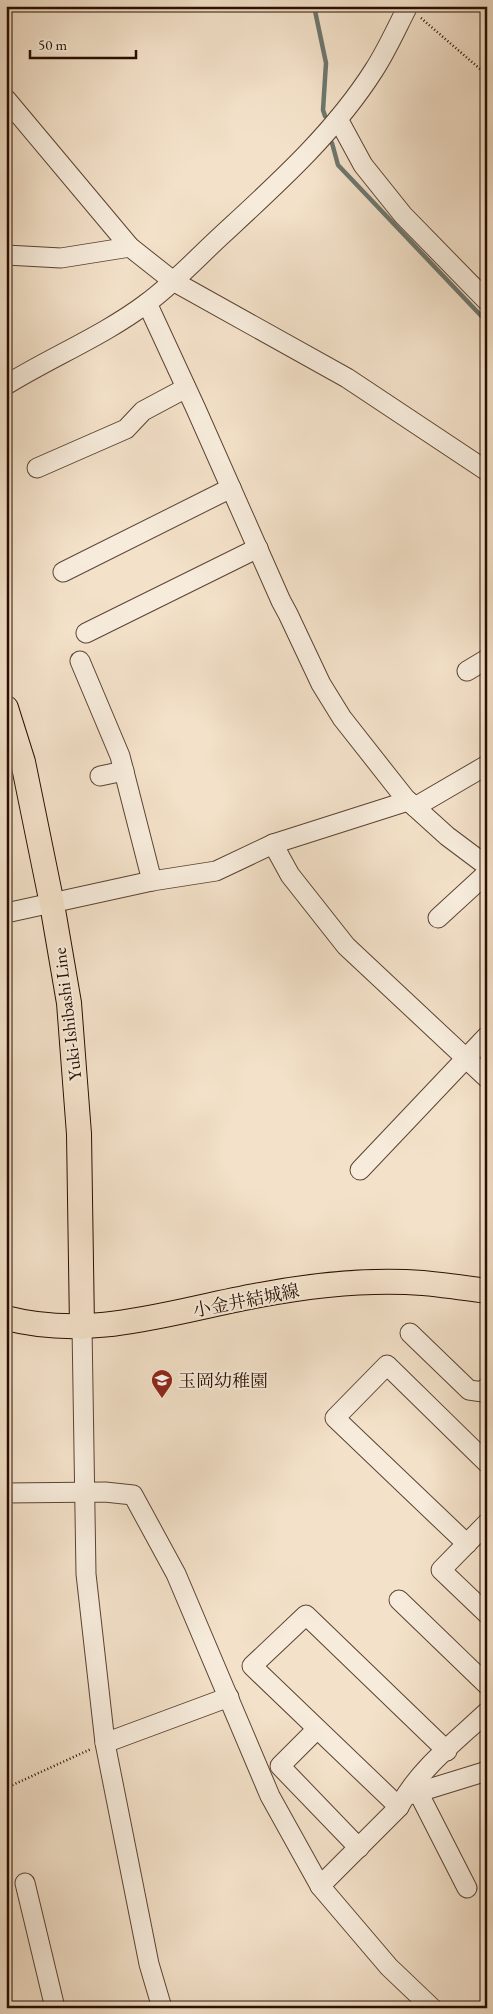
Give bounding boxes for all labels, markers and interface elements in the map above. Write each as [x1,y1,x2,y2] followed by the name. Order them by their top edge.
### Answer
[30,28,136,60] scale bar
[38,35,67,54] text: 50 m
[47,946,87,1082] street label: Yuki-Ishibashi Line
[191,1278,301,1322] street label: 小金井結城線
[150,1368,174,1399] school or university icon: 玉岡幼稚園
[178,1369,268,1392] place label: 玉岡幼稚園

